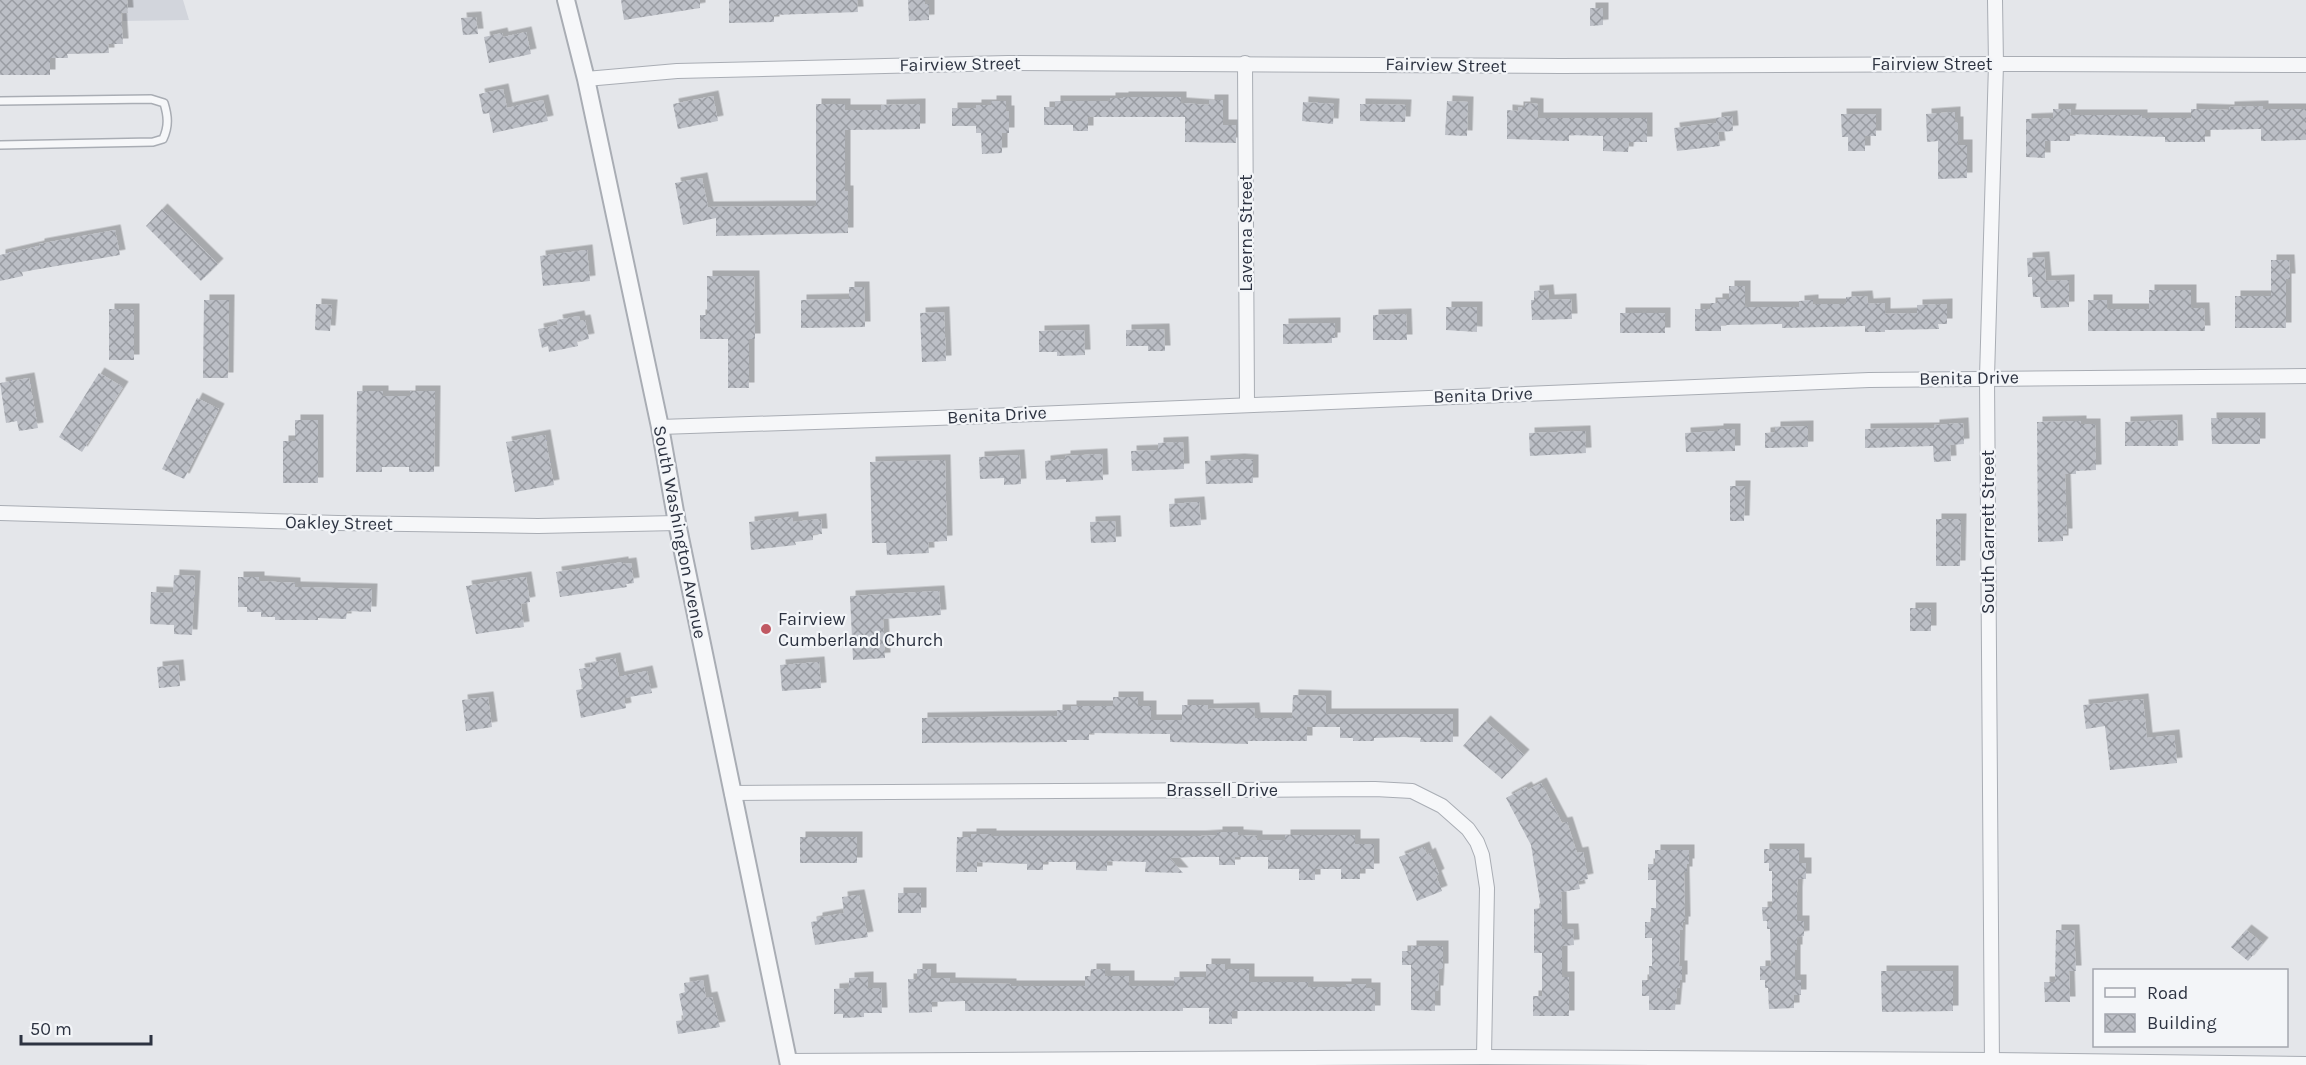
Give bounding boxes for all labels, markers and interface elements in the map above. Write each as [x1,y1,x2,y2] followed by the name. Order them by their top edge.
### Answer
[899,52,1021,76] street label: Fairview Street
[1385,53,1507,77] street label: Fairview Street
[1871,53,1993,75] street label: Fairview Street
[1235,174,1257,292] street label: Laverna Street
[1919,366,2019,390] street label: Benita Drive
[1433,382,1533,408] street label: Benita Drive
[947,401,1047,429] street label: Benita Drive
[649,424,711,640] street label: South Washington Avenue
[1977,450,1999,614] street label: South Garrett Street
[285,511,393,535] street label: Oakley Street
[778,608,943,651] place label: Fairview Cumberland Church
[759,622,773,636] marker: Fairview Cumberland Church
[1166,779,1278,801] street label: Brassell Drive
[2093,969,2288,1047] legend
[2147,982,2188,1004] text: Road
[21,1008,152,1046] scale bar
[2147,1012,2217,1034] text: Building
[30,1018,72,1040] text: 50 m

